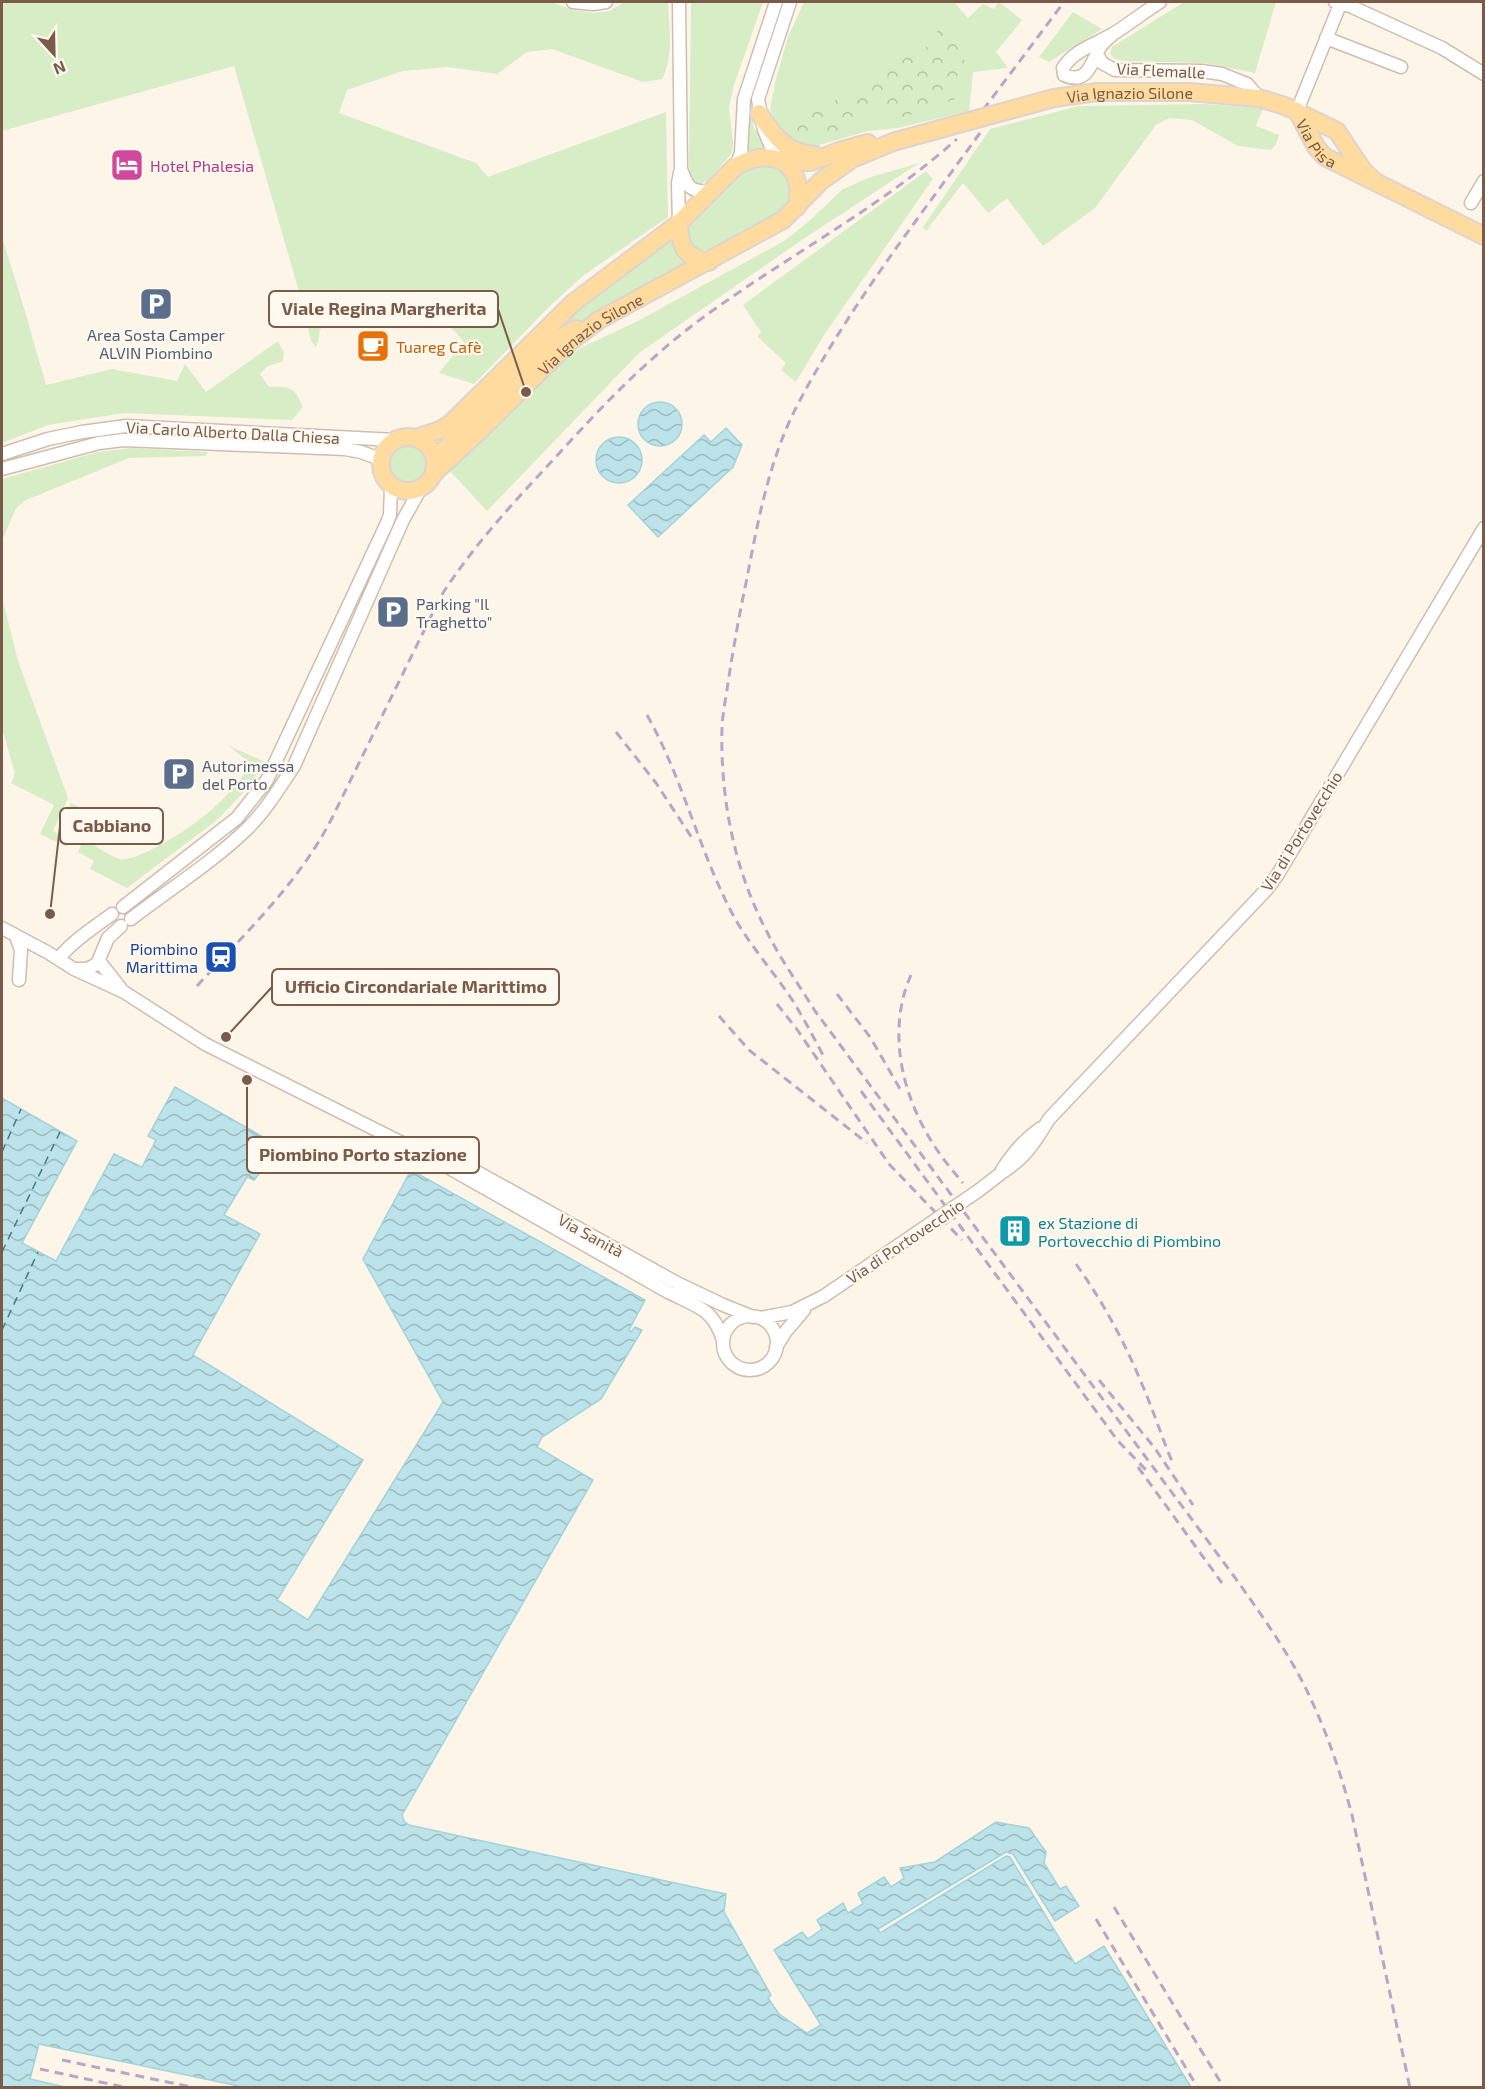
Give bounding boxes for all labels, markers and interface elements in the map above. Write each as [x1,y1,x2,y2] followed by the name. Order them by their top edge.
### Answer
[24,24,84,84] north arrow
[51,57,69,79] text: N
[1116,58,1206,82] street label: Via Flemalle
[1065,83,1193,106] street label: Via Ignazio Silone
[1293,115,1340,171] street label: Via Pisa
[109,147,145,183] hotel icon: Hotel Phalesia
[150,156,254,175] place label: Hotel Phalesia
[138,286,174,322] parking icon: Area Sosta Camper ALVIN Piombino
[533,289,646,378] street label: Via Ignazio Silone
[269,291,498,327] callout: Viale Regina Margherita
[282,297,486,319] text: Viale Regina Margherita
[87,325,226,362] place label: Area Sosta Camper ALVIN Piombino
[355,328,391,364] cafe icon: Tuareg Cafè
[396,337,482,356] place label: Tuareg Cafè
[126,417,340,447] street label: Via Carlo Alberto Dalla Chiesa
[375,594,411,630] parking icon: Parking "Il Traghetto"
[416,594,492,631] place label: Parking "Il Traghetto"
[161,756,197,792] parking icon: Autorimessa del Porto
[202,756,294,793] place label: Autorimessa del Porto
[1256,768,1346,894] street label: Via di Portovecchio
[60,808,163,844] callout: Cabbiano
[73,814,151,836] text: Cabbiano
[126,939,198,976] place label: Piombino Marittima
[203,939,239,975] station icon: Piombino Marittima
[272,969,559,1005] callout: Ufficio Circondariale Marittimo
[285,975,547,997] text: Ufficio Circondariale Marittimo
[247,1137,479,1173] callout: Piombino Porto stazione
[259,1143,467,1165] text: Piombino Porto stazione
[843,1195,967,1287] street label: Via di Portovecchio
[555,1209,627,1261] street label: Via Sanità
[997,1213,1033,1249] building icon: ex Stazione di Portovecchio di Piombino
[1038,1213,1221,1250] place label: ex Stazione di Portovecchio di Piombino

